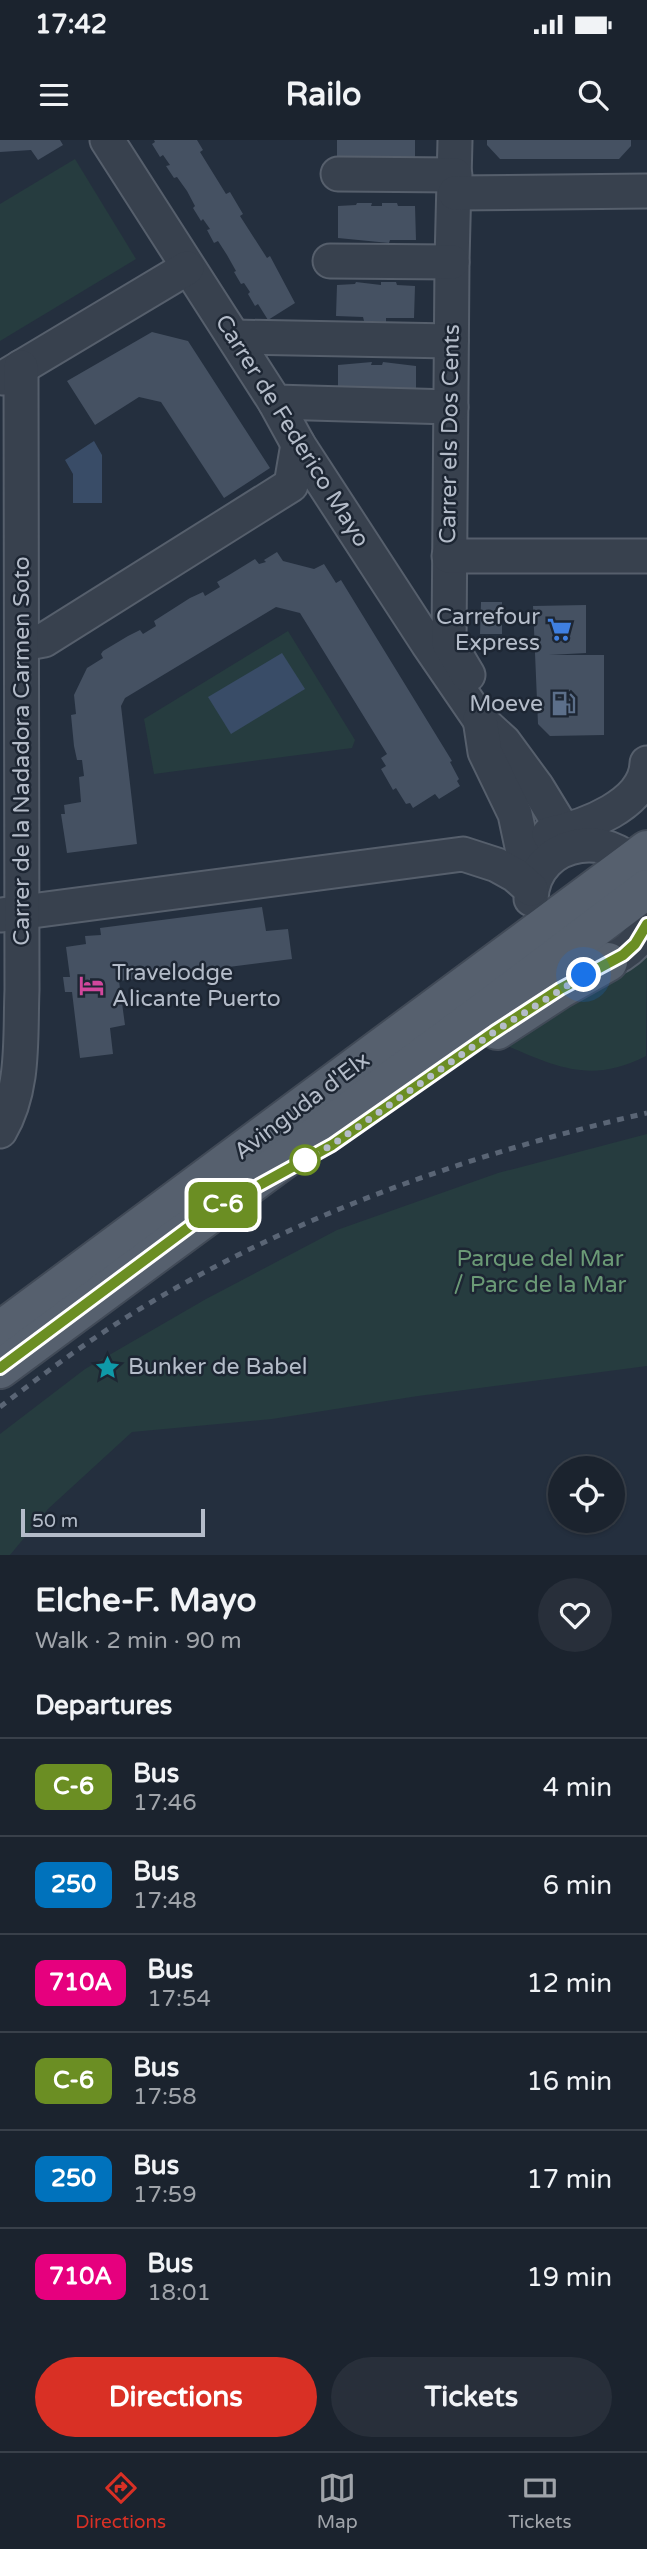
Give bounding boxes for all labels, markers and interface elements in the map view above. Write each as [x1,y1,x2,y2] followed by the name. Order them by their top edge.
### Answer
[35,9,107,40] text: 17:42
[35,76,73,114] icon: menu
[285,76,362,114] text: Railo
[574,76,612,114] icon: search
[209,310,375,552] street label: Carrer de Federico Mayo
[434,324,466,544] street label: Carrer els Dos Cents
[8,556,36,946] street label: Carrer de la Nadadora Carmen Soto
[436,603,540,657] place label: Carrefour Express
[546,616,574,644] supermarket icon: Carrefour Express
[469,690,543,718] place label: Moeve
[549,690,577,718] fuel station icon: Moeve
[566,957,601,992] your location
[112,959,281,1013] place label: Travelodge Alicante Puerto
[78,972,106,1000] hotel icon: Travelodge Alicante Puerto
[229,1046,375,1166] street label: Avinguda d'Elx
[290,1145,320,1175] unlabelled marker
[183,1182,263,1228] line badge: C-6
[202,1190,244,1219] text: C-6
[454,1245,627,1299] park label: Parque del Mar / Parc de la Mar
[94,1353,122,1381] place icon: Bunker de Babel
[128,1353,308,1381] place label: Bunker de Babel
[548,1456,625,1533] map controls
[548,1456,625,1533] button: locate
[21,1506,205,1538] scale bar
[32,1510,78,1532] text: 50 m
[538,1578,612,1652] button: heart
[35,1581,257,1620] text: Elche-F. Mayo
[35,1627,242,1655] text: Walk · 2 min · 90 m
[35,1690,172,1721] text: Departures
[133,1758,179,1789] text: Bus
[53,1772,94,1801] text: C-6
[543,1772,612,1803] text: 4 min
[133,1789,197,1817] text: 17:46
[133,1856,179,1887] text: Bus
[51,1870,96,1899] text: 250
[543,1870,612,1901] text: 6 min
[133,1887,197,1915] text: 17:48
[147,1954,193,1985] text: Bus
[49,1968,112,1997] text: 710A
[526,1968,612,1999] text: 12 min
[147,1985,211,2013] text: 17:54
[133,2052,179,2083] text: Bus
[53,2066,94,2095] text: C-6
[526,2066,612,2097] text: 16 min
[133,2083,197,2111] text: 17:58
[133,2150,179,2181] text: Bus
[51,2164,96,2193] text: 250
[526,2164,612,2195] text: 17 min
[133,2181,197,2209] text: 17:59
[147,2248,193,2279] text: Bus
[49,2262,112,2291] text: 710A
[526,2262,612,2293] text: 19 min
[147,2279,211,2307] text: 18:01
[35,2357,317,2437] button: Directions
[331,2357,612,2437] button: Tickets
[75,2469,166,2533] tab: Directions
[317,2469,358,2533] tab: Map
[508,2469,572,2533] tab: Tickets

